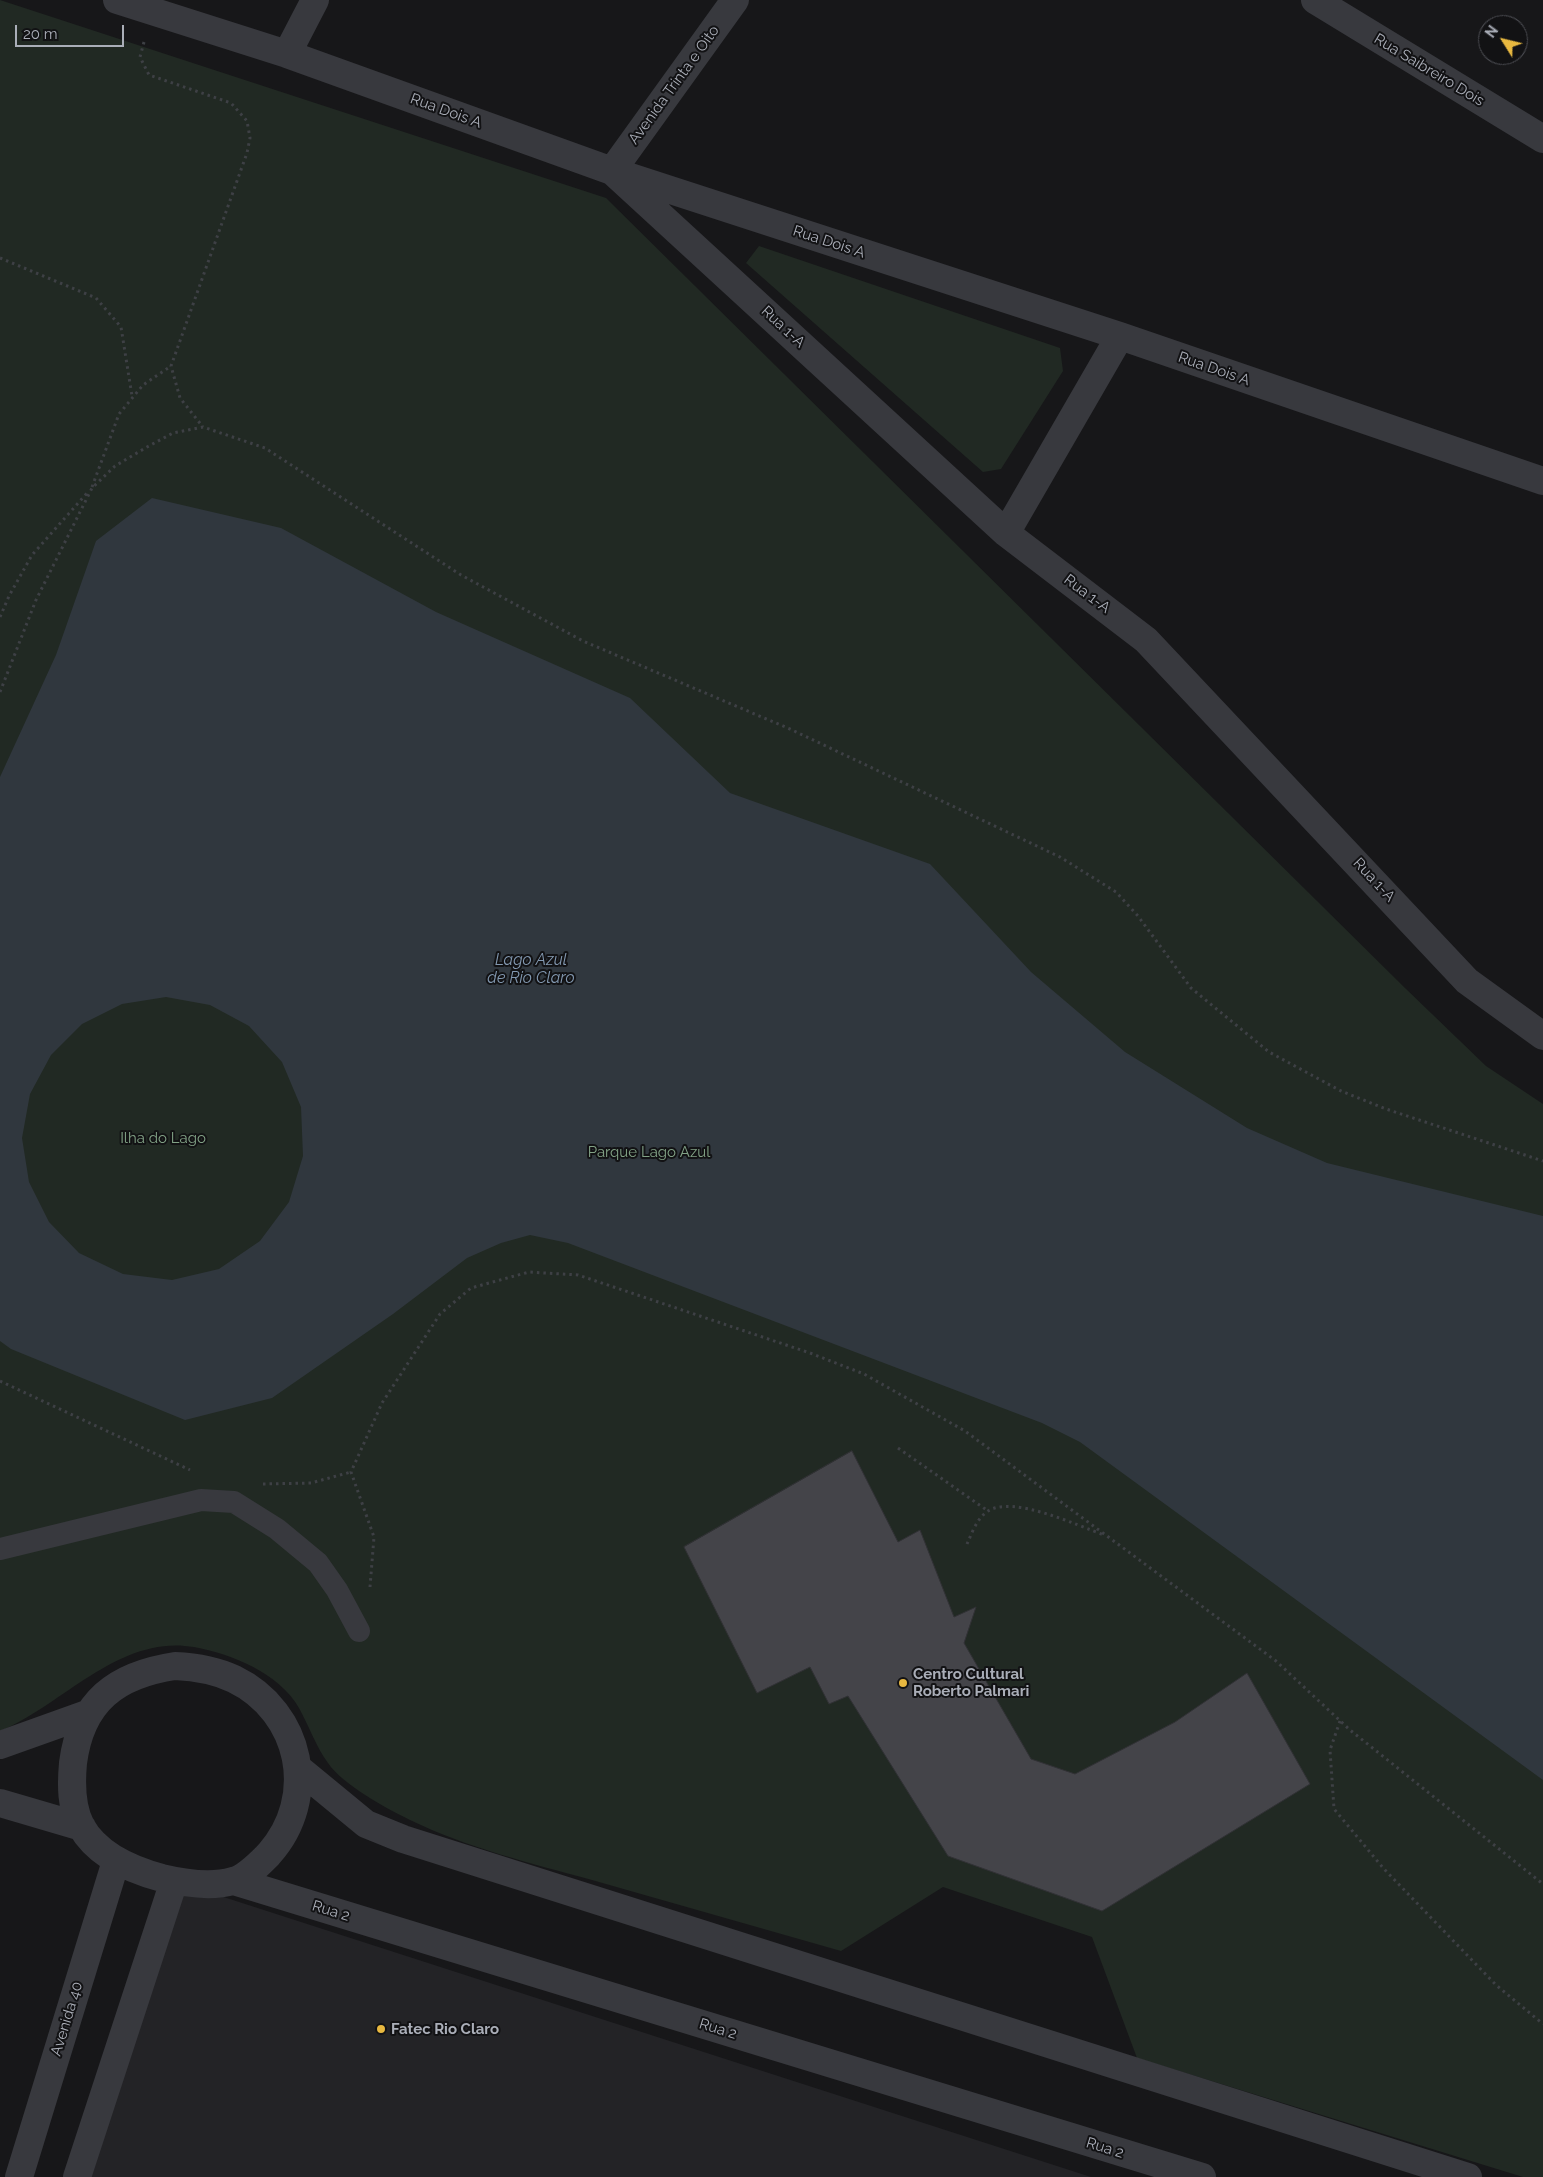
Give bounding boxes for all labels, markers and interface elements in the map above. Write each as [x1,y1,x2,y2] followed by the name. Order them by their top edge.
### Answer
[18,15,126,47] scale bar
[1478,15,1528,65] north arrow
[625,22,723,148] street label: Avenida Trinta e Oito
[1482,23,1501,41] text: N
[23,25,58,43] text: 20 m
[1371,30,1487,110] street label: Rua Saibreiro Dois
[408,90,484,132] street label: Rua Dois A
[791,222,867,262] street label: Rua Dois A
[757,302,809,352] street label: Rua 1-A
[1176,348,1252,390] street label: Rua Dois A
[1060,571,1114,617] street label: Rua 1-A
[1349,854,1399,906] street label: Rua 1-A
[487,950,575,988] water label: Lago Azul de Rio Claro
[120,1129,206,1147] park label: Ilha do Lago
[588,1143,710,1161] park label: Parque Lago Azul
[913,1665,1029,1700] place label: Centro Cultural Roberto Palmari
[897,1677,909,1689] marker: Centro Cultural Roberto Palmari
[310,1897,352,1925] street label: Rua 2
[47,1980,87,2058] street label: Avenida 40
[697,2015,739,2043] street label: Rua 2
[391,2020,499,2038] place label: Fatec Rio Claro
[375,2023,387,2035] marker: Fatec Rio Claro
[1084,2134,1126,2162] street label: Rua 2

